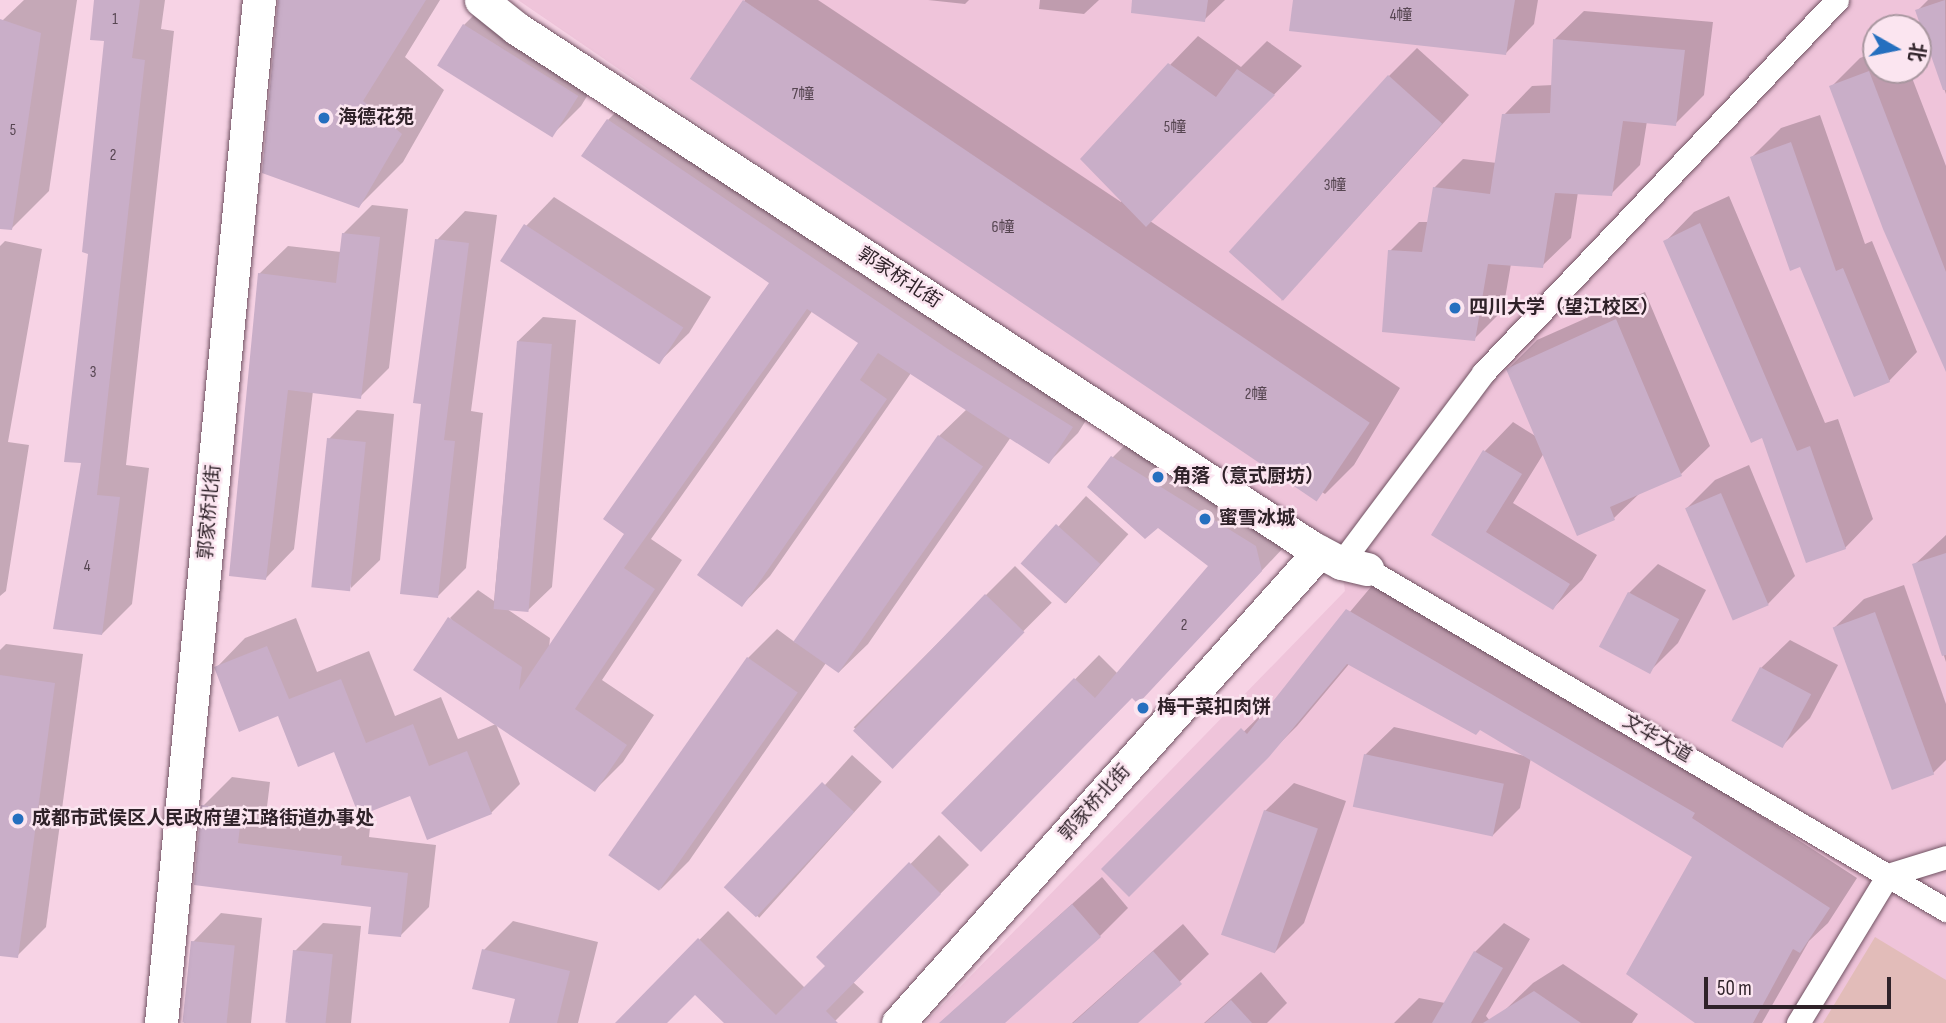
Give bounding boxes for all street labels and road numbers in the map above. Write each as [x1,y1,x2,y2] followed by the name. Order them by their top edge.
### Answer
[853,243,945,313] street label: 郭家桥北街
[195,464,225,560] street label: 郭家桥北街
[1618,710,1696,768] street label: 文华大道
[1055,760,1135,846] street label: 郭家桥北街

